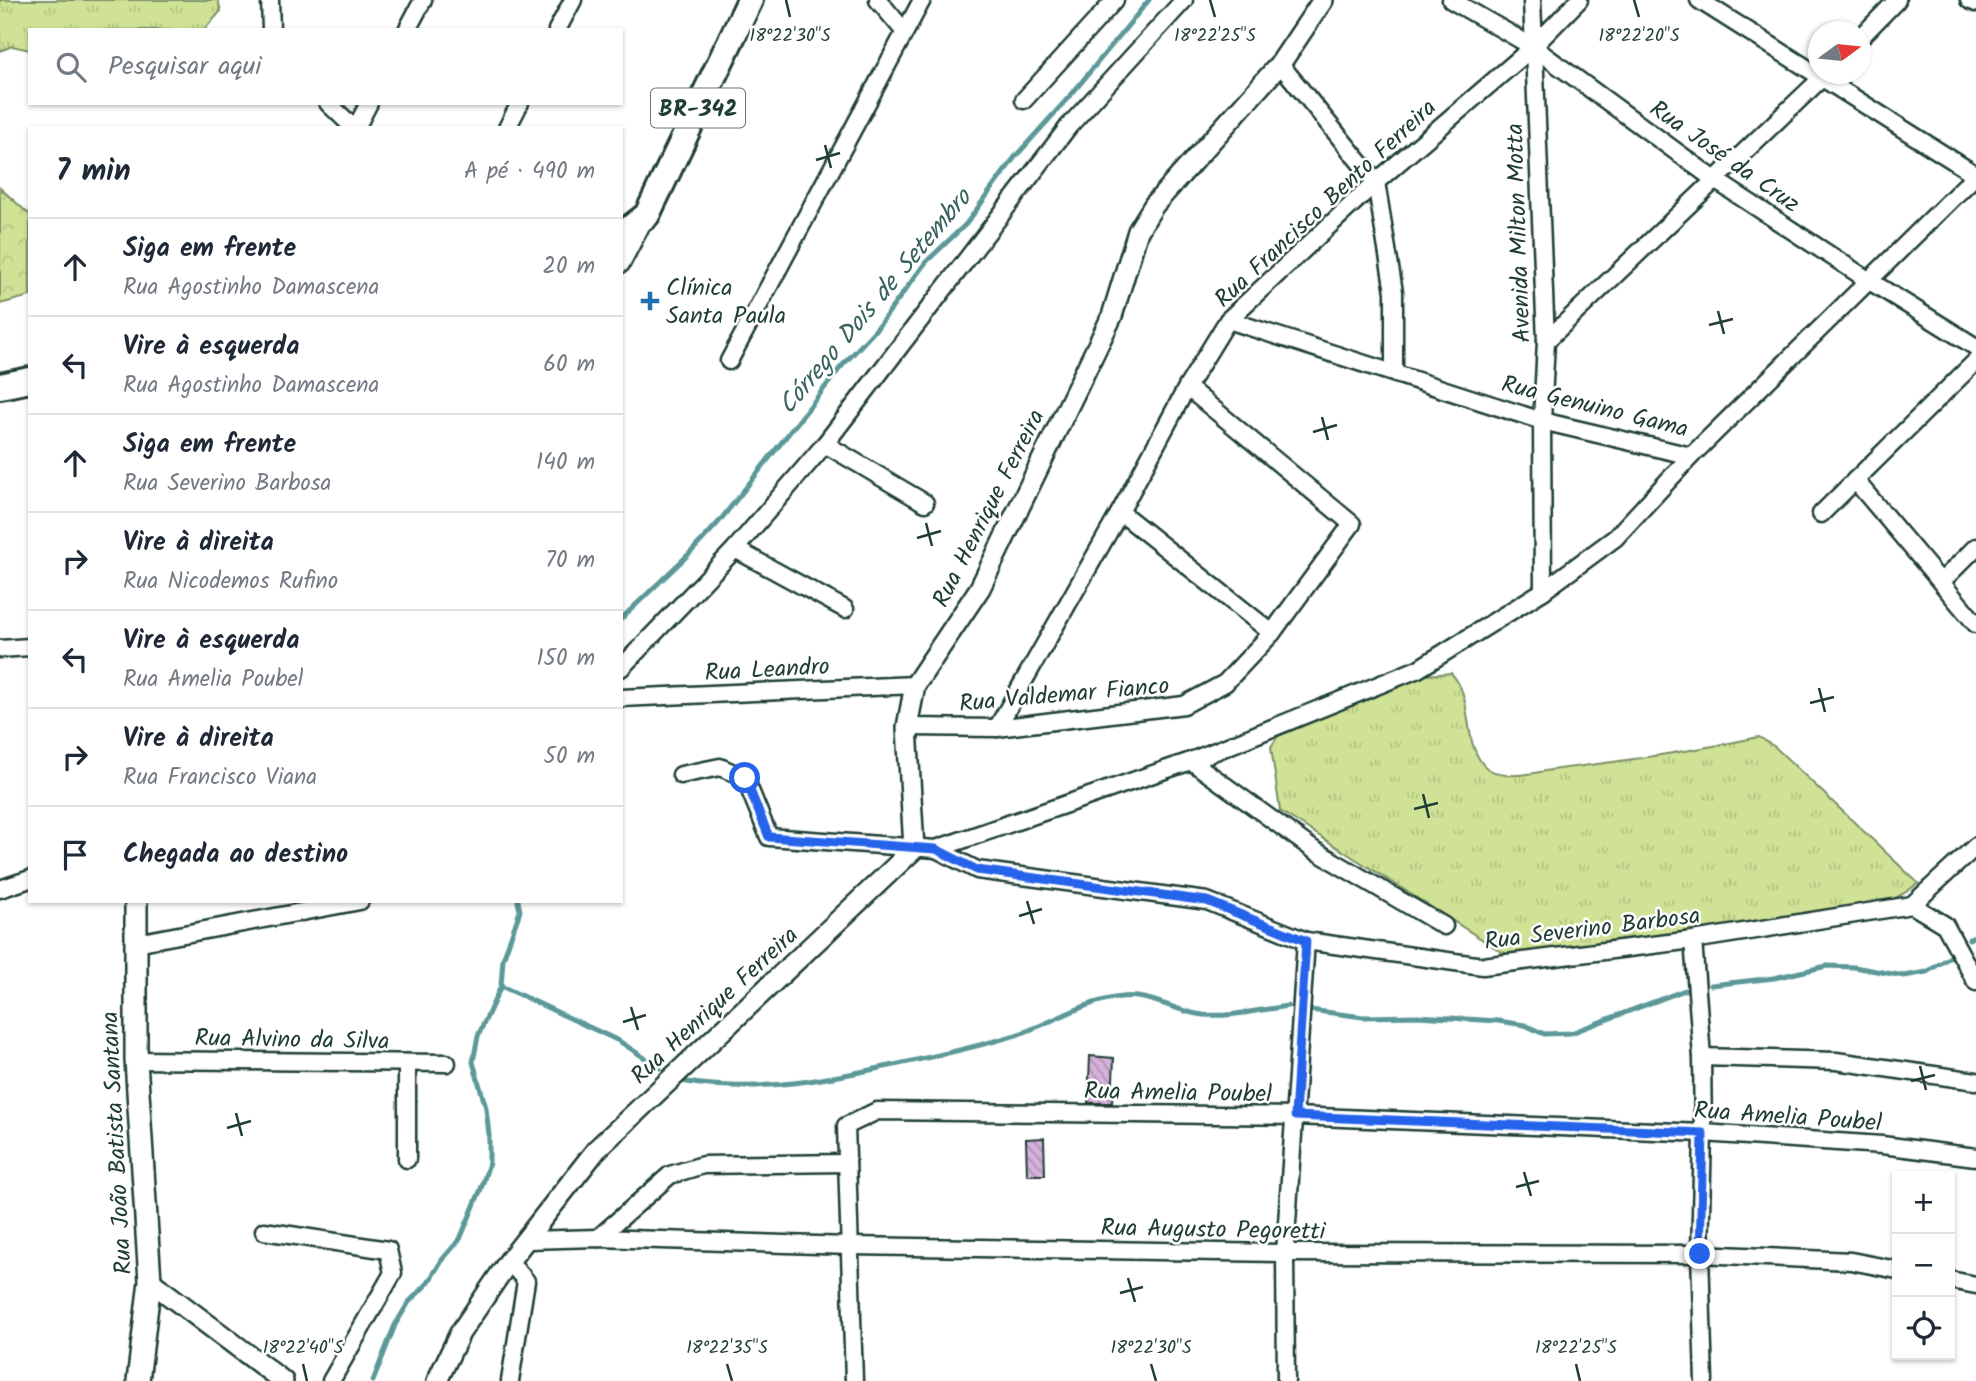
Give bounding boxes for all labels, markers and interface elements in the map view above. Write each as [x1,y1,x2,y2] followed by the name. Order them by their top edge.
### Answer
[1808,21,1871,84] north arrow
[750,22,831,51] text: 18°22'30"S
[1174,22,1256,51] text: 18°22'25"S
[1598,22,1680,51] text: 18°22'20"S
[28,28,623,105] search box
[108,46,261,88] text: Pesquisar aqui
[52,48,90,86] icon: search
[651,88,745,128] road number: BR-342
[1206,90,1446,318] street label: Rua Francisco Bento Ferreira
[1641,91,1807,224] street label: Rua José da Cruz
[1496,123,1543,343] street label: Avenida Milton Motta
[56,148,131,196] text: 7 min
[464,154,595,190] text: A pé · 490 m
[768,178,984,425] water label: Córrego Dois de Setembro
[123,228,296,270] text: Siga em frente
[56,248,94,286] icon: ahead
[543,249,595,285] text: 20 m
[666,269,786,336] place label: Clínica Santa Paula
[123,270,379,306] text: Rua Agostinho Damascena
[640,291,660,311] marker: Clínica Santa Paula
[123,326,300,368] text: Vire à esquerda
[56,346,94,384] icon: left
[543,347,595,383] text: 60 m
[1497,365,1692,450] street label: Rua Genuino Gama
[123,368,379,404] text: Rua Agostinho Damascena
[922,403,1056,615] street label: Rua Henrique Ferreira
[123,424,296,466] text: Siga em frente
[56,444,94,482] icon: ahead
[536,445,595,481] text: 140 m
[123,466,331,502] text: Rua Severino Barbosa
[123,522,274,564] text: Vire à direita
[56,542,94,580] icon: right
[545,543,595,579] text: 70 m
[123,564,338,600] text: Rua Nicodemos Rufino
[123,620,300,662] text: Vire à esquerda
[56,640,94,678] icon: left
[536,641,595,677] text: 150 m
[704,648,831,693] street label: Rua Leandro
[123,662,303,698] text: Rua Amelia Poubel
[957,667,1171,724] street label: Rua Valdemar Fianco
[123,718,274,760] text: Vire à direita
[56,738,94,776] icon: right
[544,739,595,775] text: 50 m
[123,760,317,796] text: Rua Francisco Viana
[729,762,760,793] route start
[123,834,348,876] text: Chegada ao destino
[56,836,94,874] icon: arrive
[1482,897,1702,962] street label: Rua Severino Barbosa
[622,917,808,1095] street label: Rua Henrique Ferreira
[91,1010,144,1276] street label: Rua João Batista Santana
[194,1019,390,1062] street label: Rua Alvino da Silva
[1084,1072,1272,1115] street label: Rua Amelia Poubel
[1693,1091,1883,1144] street label: Rua Amelia Poubel
[1892,1171,1955,1360] map controls
[1892,1171,1955,1234] button: +
[1100,1209,1327,1252] street label: Rua Augusto Pegoretti
[1892,1234,1955,1297] button: −
[1684,1238,1715,1269] route end
[1892,1297,1955,1360] button: locate
[263,1334,344,1363] text: 18°22'40"S
[686,1334,768,1363] text: 18°22'35"S
[1111,1334,1192,1363] text: 18°22'30"S
[1535,1334,1617,1363] text: 18°22'25"S

